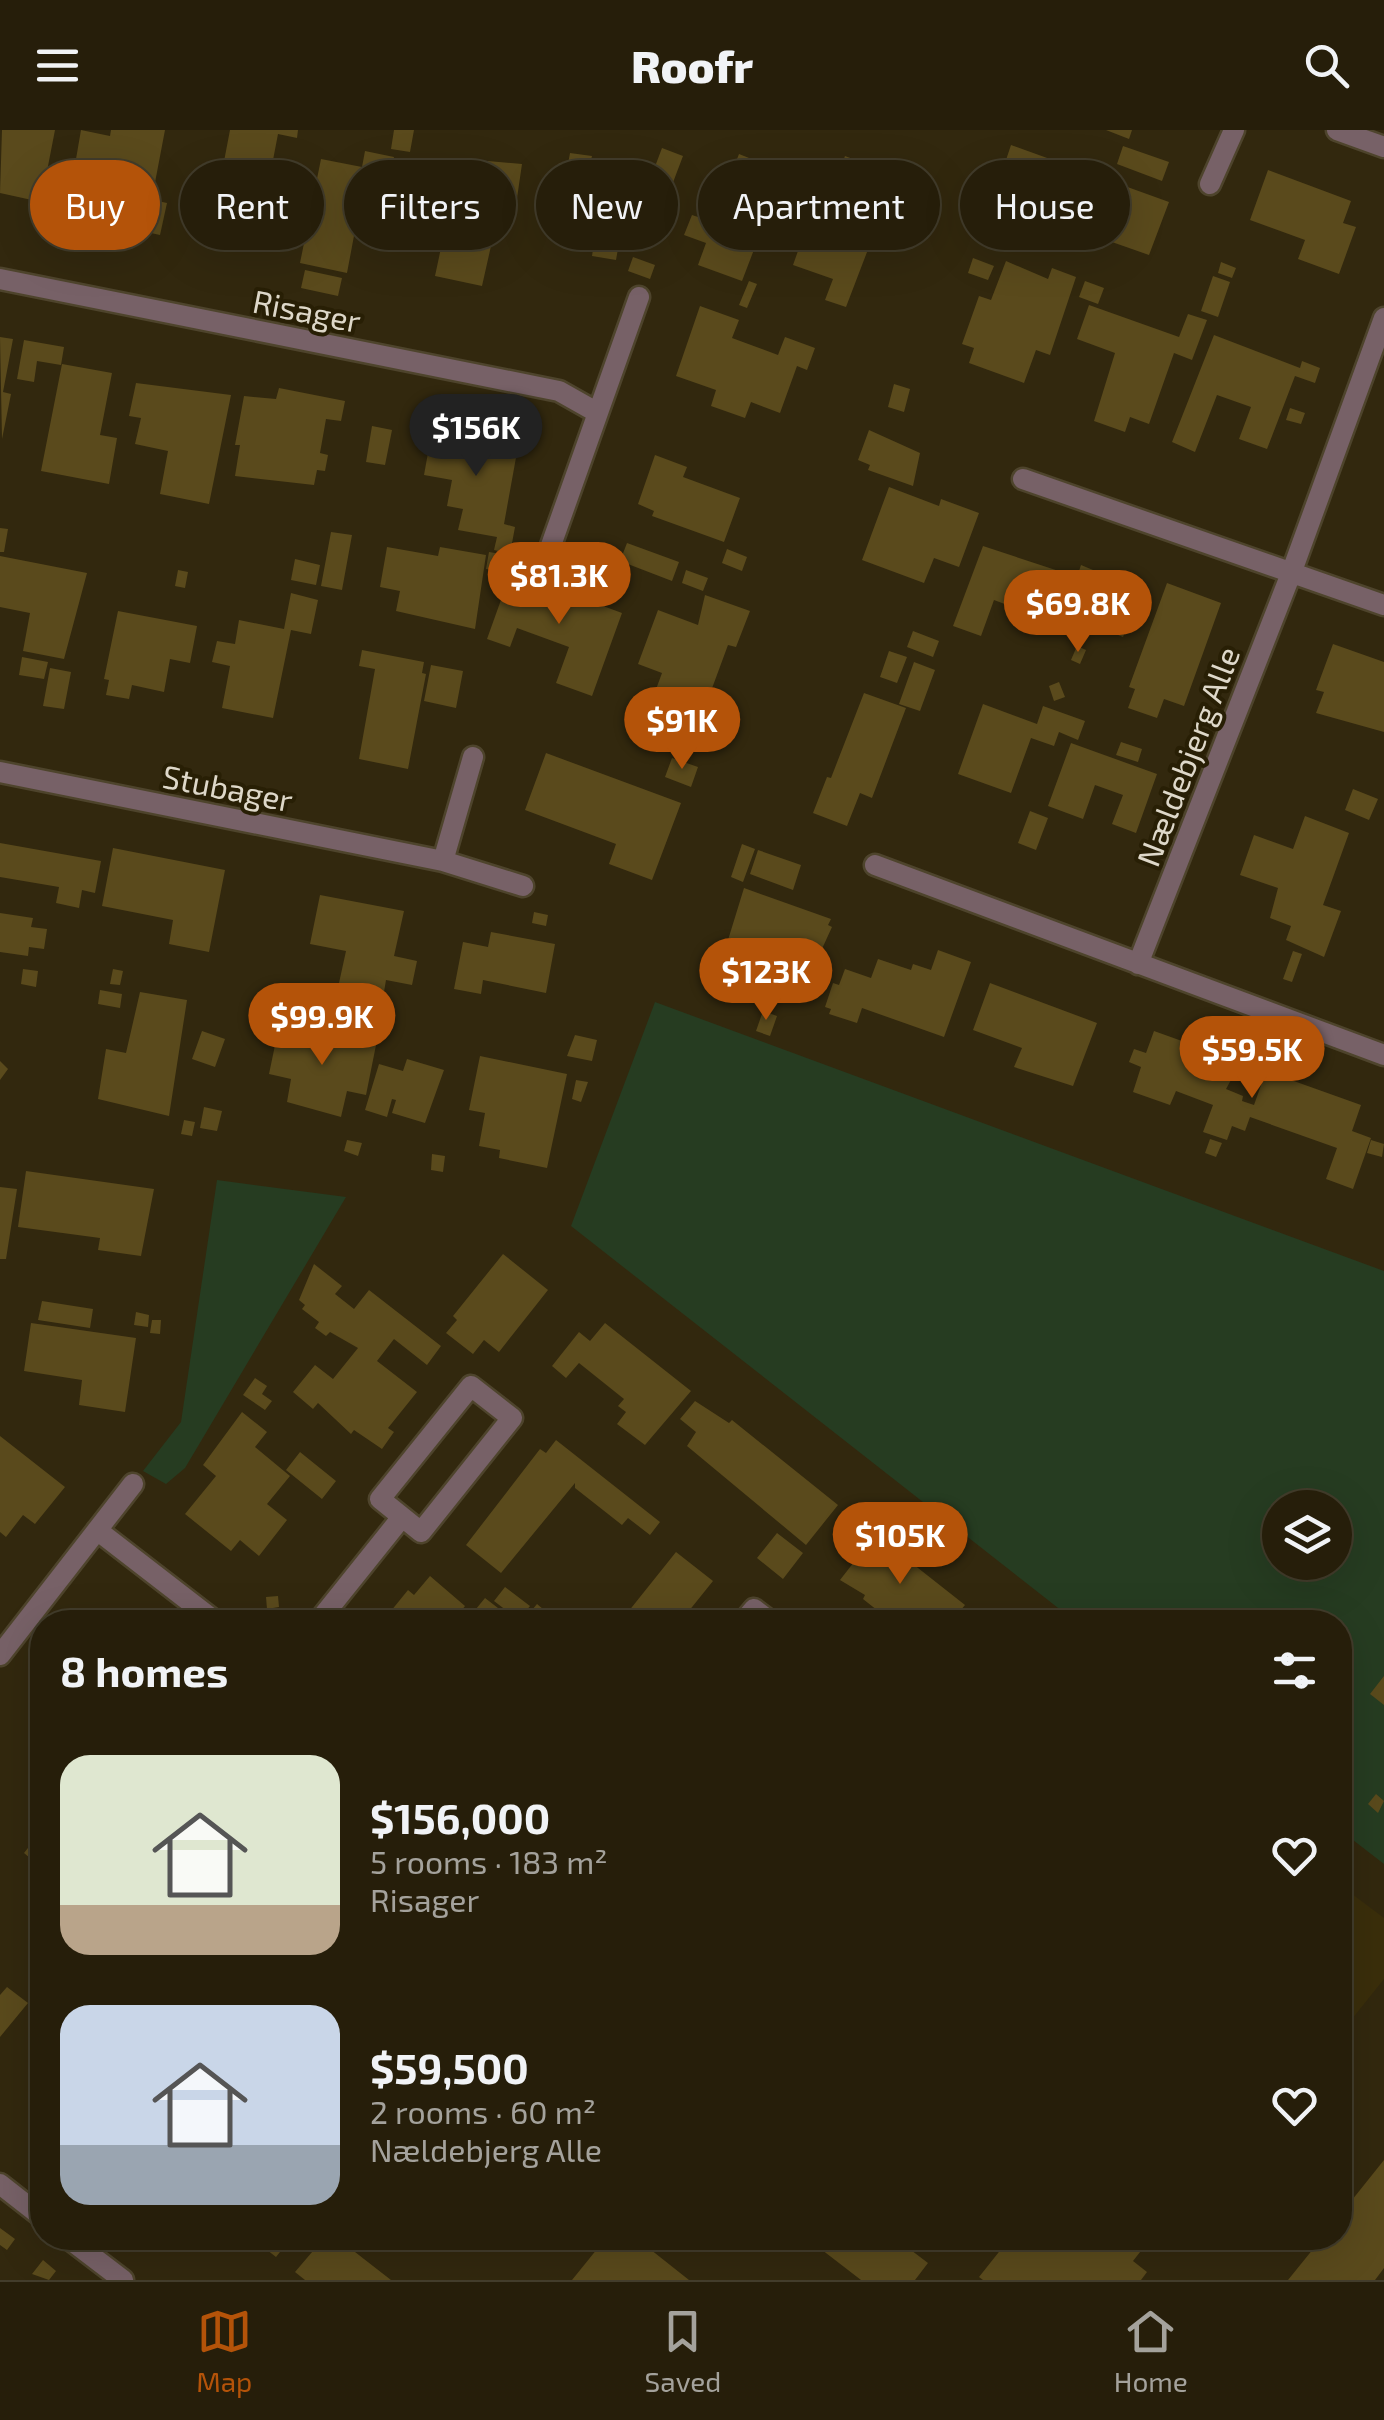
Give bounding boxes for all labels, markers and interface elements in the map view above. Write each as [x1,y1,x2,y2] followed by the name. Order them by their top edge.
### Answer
[30,38,85,93] icon: menu
[631,38,753,92] text: Roofr
[1299,38,1354,93] icon: search
[30,160,160,250] chip: Buy
[180,160,324,250] chip: Rent
[344,160,516,250] chip: Filters
[536,160,678,250] chip: New
[698,160,940,250] chip: Apartment
[960,160,1130,250] chip: House
[250,281,364,339] street label: Risager
[406,394,546,479] pin: $156K
[431,407,521,445] text: $156K
[478,542,640,627] pin: $81.3K
[510,555,608,593] text: $81.3K
[997,570,1159,655] pin: $69.8K
[1026,583,1130,621] text: $69.8K
[1128,641,1247,871] street label: Nældebjerg Alle
[623,687,741,772] pin: $91K
[646,700,718,738] text: $91K
[160,756,296,818] street label: Stubager
[696,938,836,1023] pin: $123K
[721,951,811,989] text: $123K
[241,983,403,1068] pin: $99.9K
[270,996,374,1034] text: $99.9K
[1171,1016,1333,1101] pin: $59.5K
[1202,1029,1302,1067] text: $59.5K
[1262,1490,1352,1580] map controls
[1262,1490,1352,1580] button: layers
[830,1502,970,1587] pin: $105K
[855,1515,945,1553] text: $105K
[1267,1643,1322,1698] icon: filters
[60,1645,228,1695] text: 8 homes
[370,1792,550,1842] text: $156,000
[140,1795,260,1915] icon: home
[1267,1828,1322,1883] icon: heart
[370,1842,608,1880] text: 5 rooms · 183 m²
[370,1880,479,1918] text: Risager
[370,2042,529,2092] text: $59,500
[140,2045,260,2165] icon: home
[1267,2078,1322,2133] icon: heart
[370,2092,596,2130] text: 2 rooms · 60 m²
[370,2130,602,2168] text: Nældebjerg Alle
[196,2304,252,2398] tab: Map
[645,2304,721,2398] tab: Saved
[1114,2304,1188,2398] tab: Home

